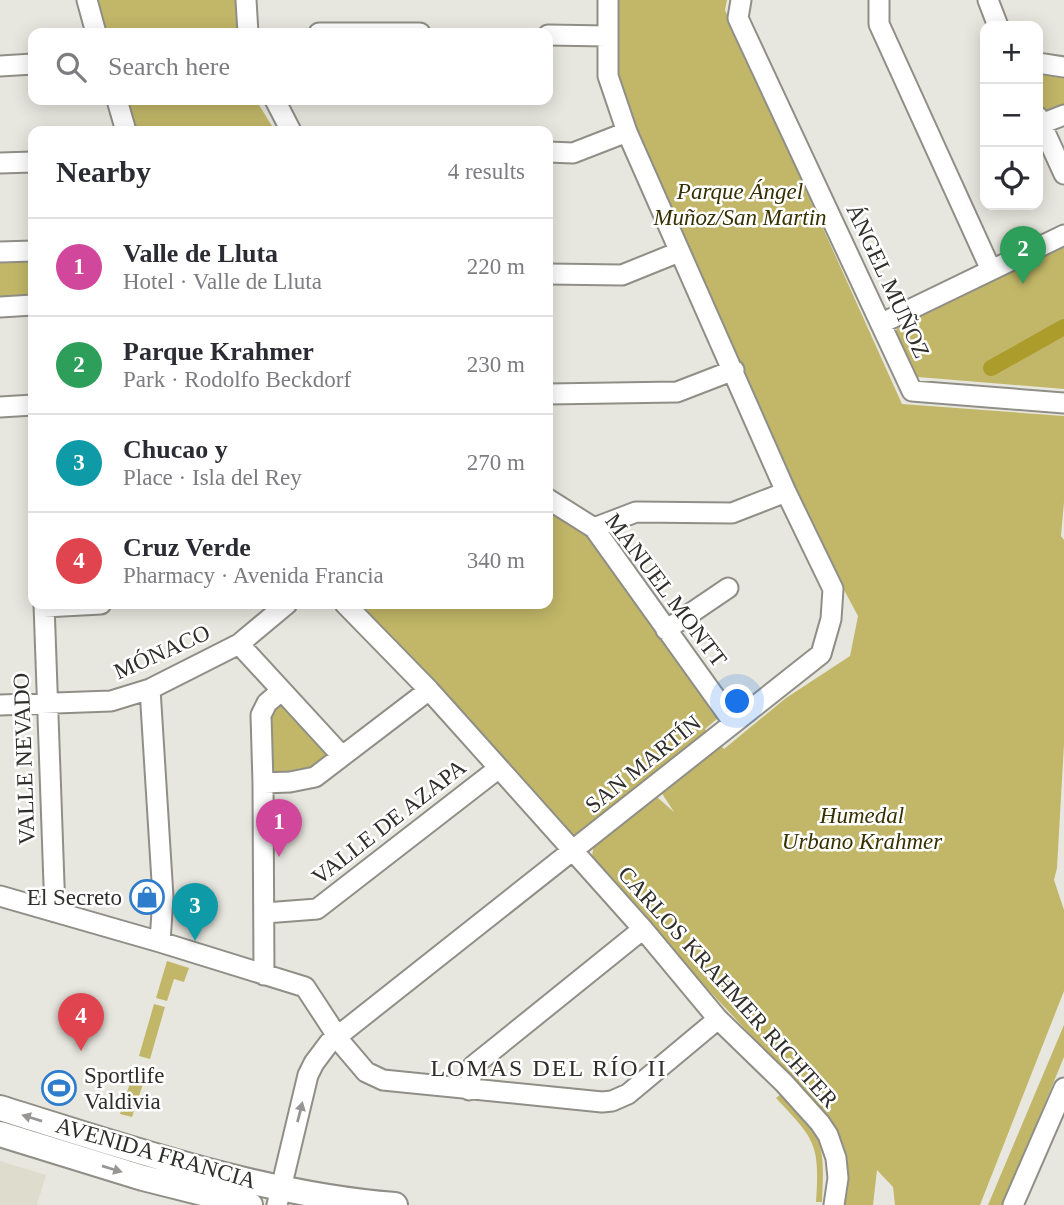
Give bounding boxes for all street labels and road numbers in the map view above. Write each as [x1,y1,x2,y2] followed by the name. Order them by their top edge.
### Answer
[841,200,935,362] street label: ÁNGEL MUÑOZ
[600,509,732,671] street label: MANUEL MONTT
[110,619,214,684] street label: MÓNACO
[9,672,39,846] street label: VALLE NEVADO
[580,710,706,818] street label: SAN MARTÍN
[307,754,471,890] street label: VALLE DE AZAPA
[613,861,843,1113] street label: CARLOS KRAHMER RICHTER
[53,1112,259,1194] street label: AVENIDA FRANCIA

